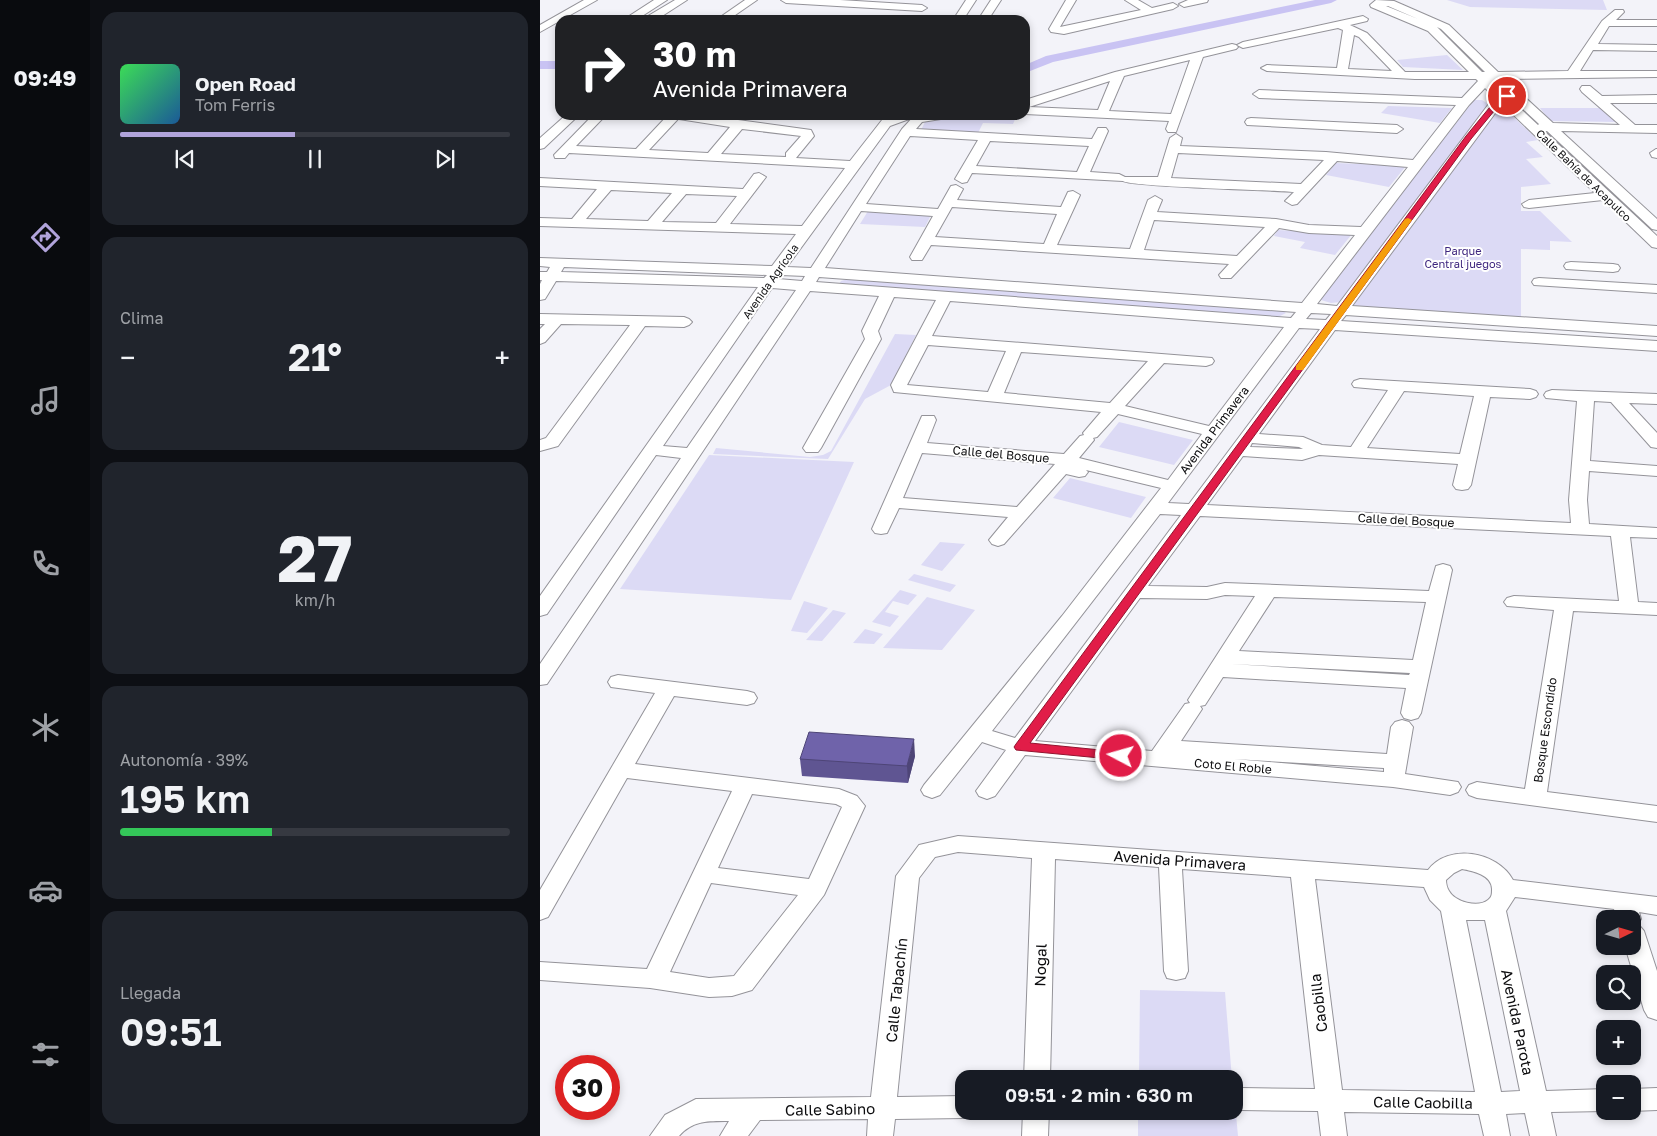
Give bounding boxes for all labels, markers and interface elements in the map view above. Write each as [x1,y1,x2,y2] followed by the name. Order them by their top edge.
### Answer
[653,33,736,75] text: 30 m
[570,35,635,100] icon: right
[13,64,77,91] text: 09:49
[195,72,296,95] text: Open Road
[653,75,848,102] text: Avenida Primavera
[1486,75,1528,117] pin
[1493,82,1521,110] icon: arrive
[195,95,275,115] text: Tom Ferris
[1534,126,1634,224] street label: Calle Bahía de Acapulco
[171,145,199,173] icon: previous
[301,145,329,173] icon: pause
[431,145,459,173] icon: next
[28,220,63,255] icon: directions
[739,241,801,321] street label: Avenida Agrícola
[1425,244,1502,270] park label: Parque Central juegos
[120,308,164,328] text: Clima
[288,334,342,379] text: 21°
[120,341,135,374] text: −
[495,341,510,374] text: +
[28,383,63,418] icon: music
[1176,383,1252,477] street label: Avenida Primavera
[952,442,1050,466] street label: Calle del Bosque
[1357,510,1455,530] street label: Calle del Bosque
[277,518,353,596] text: 27
[28,546,63,581] icon: phone
[295,590,335,610] text: km/h
[1530,676,1560,784] street label: Bosque Escondido
[28,710,63,745] icon: climate
[1094,729,1146,781] position arrow
[120,750,248,770] text: Autonomía · 39%
[1194,755,1272,777] street label: Coto El Roble
[120,776,250,821] text: 195 km
[1113,846,1247,874] street label: Avenida Primavera
[28,873,63,908] icon: car
[1596,910,1641,955] north arrow
[1596,910,1641,1120] map controls
[882,937,910,1043] street label: Calle Tabachín
[1030,943,1050,987] street label: Nogal
[1596,965,1641,1010] button: search
[1498,967,1538,1077] street label: Avenida Parota
[1305,973,1331,1033] street label: Caobilla
[120,983,181,1003] text: Llegada
[120,1009,222,1054] text: 09:51
[1596,1020,1641,1065] button: +
[28,1037,63,1072] icon: filters
[555,1055,620,1120] speed limit sign: 30
[1596,1075,1641,1120] button: −
[1005,1083,1193,1106] text: 09:51 · 2 min · 630 m
[1373,1092,1473,1112] street label: Calle Caobilla
[785,1099,875,1119] street label: Calle Sabino

